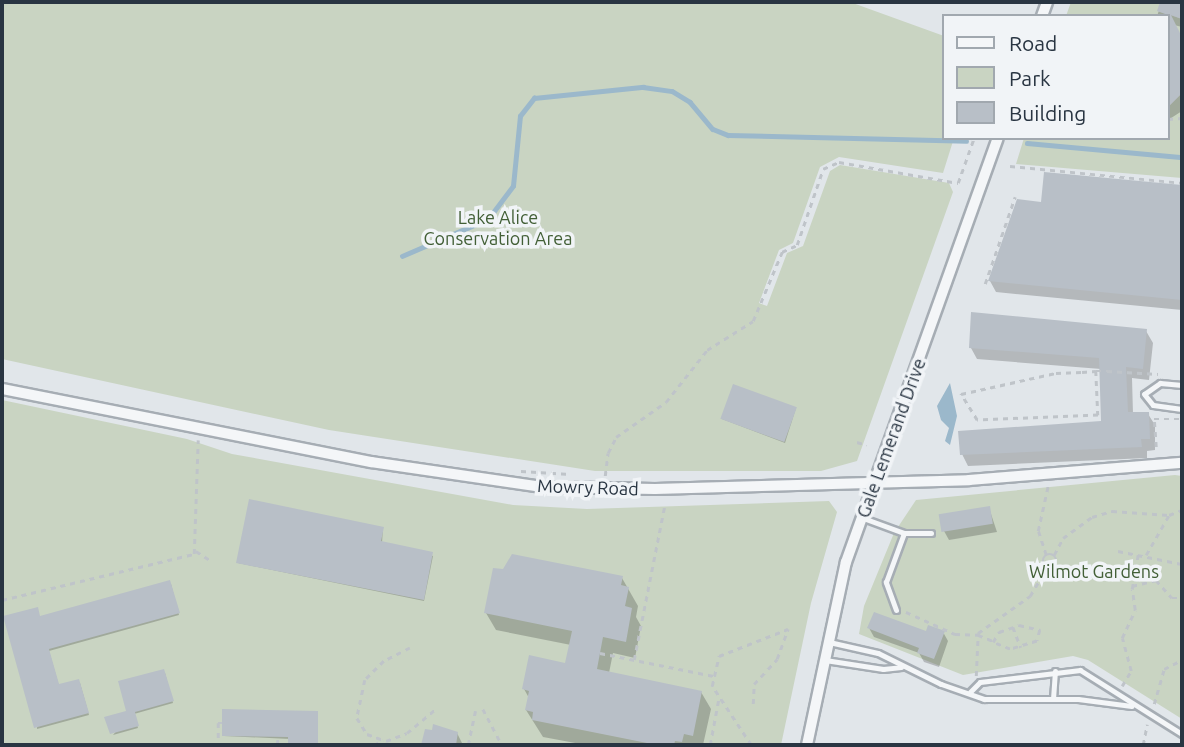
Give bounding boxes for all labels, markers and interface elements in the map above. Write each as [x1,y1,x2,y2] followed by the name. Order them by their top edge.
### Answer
[942,14,1170,140] legend
[1009,31,1057,55] text: Road
[1009,66,1051,90] text: Park
[1009,101,1086,125] text: Building
[424,207,572,249] park label: Lake Alice Conservation Area
[852,355,930,521] street label: Gale Lemerand Drive
[537,474,639,500] street label: Mowry Road
[1029,560,1159,582] park label: Wilmot Gardens

